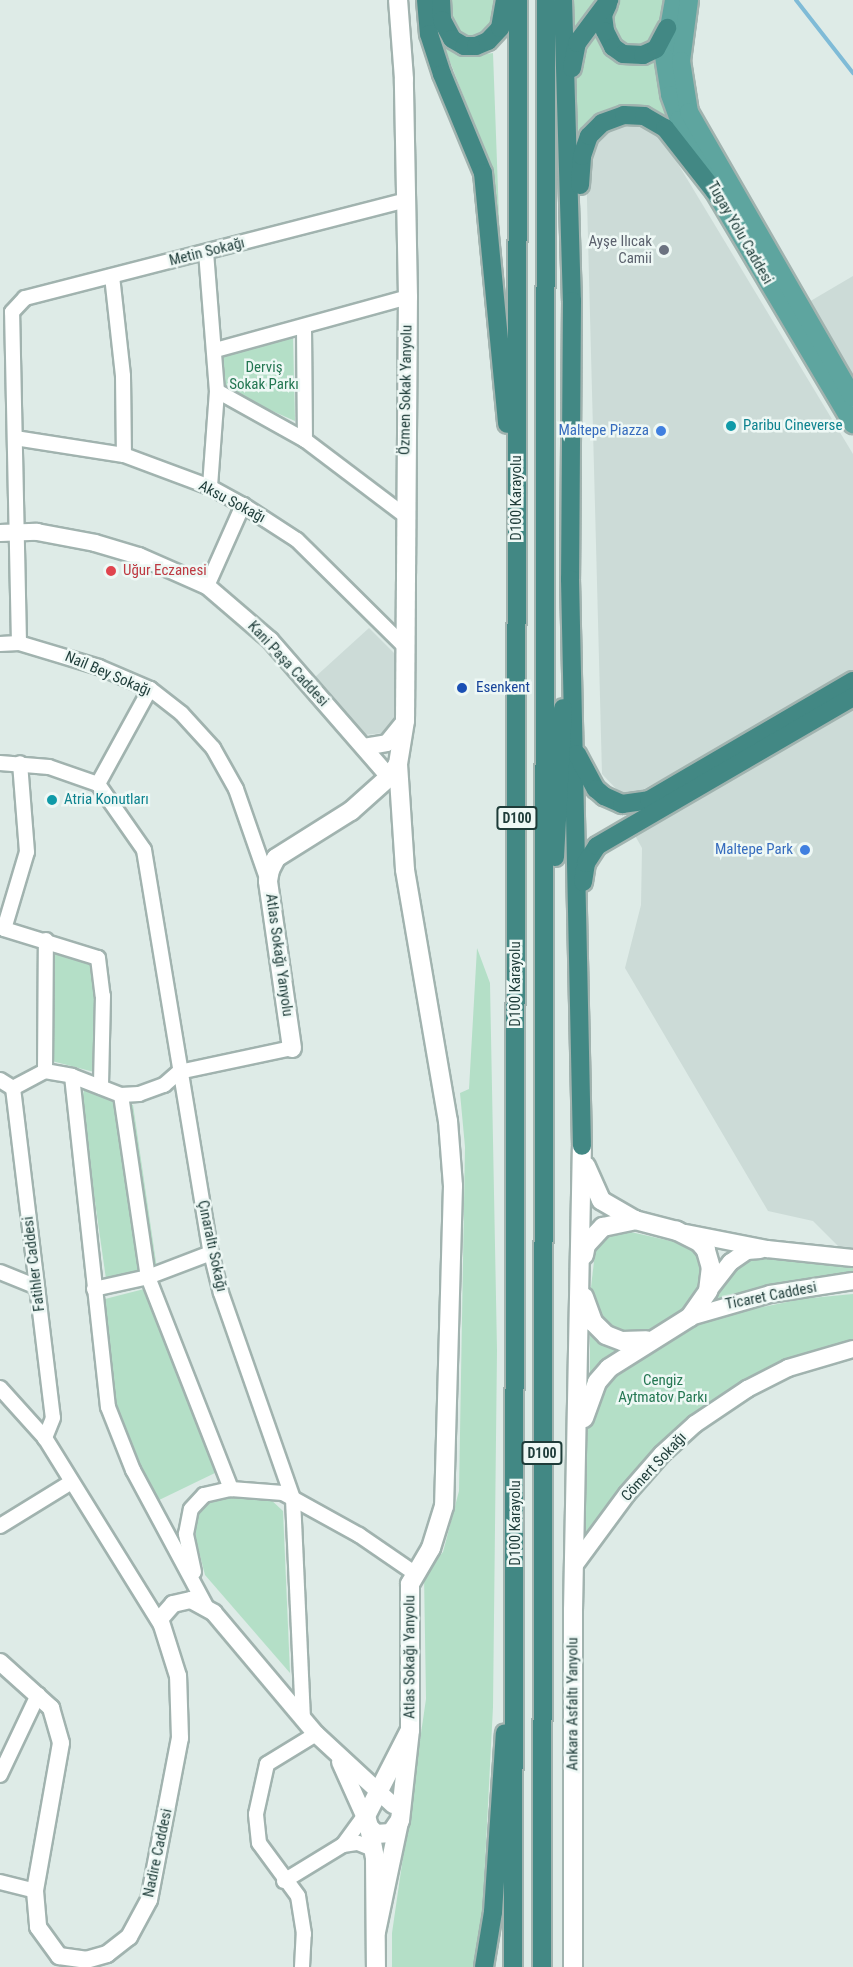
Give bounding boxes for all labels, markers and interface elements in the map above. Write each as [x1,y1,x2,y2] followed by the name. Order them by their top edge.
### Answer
[703,178,777,288] street label: Tugay Yolu Caddesi
[589,232,652,267] place label: Ayşe Ilıcak Camii
[167,234,247,270] street label: Metin Sokağı
[657,243,671,257] marker: Ayşe Ilıcak Camii
[396,325,416,455] street label: Özmen Sokak Yanyolu
[229,358,299,393] park label: Derviş Sokak Parkı
[743,417,842,435] place label: Paribu Cineverse
[724,419,738,433] marker: Paribu Cineverse
[558,422,649,440] place label: Maltepe Piazza
[654,424,668,438] marker: Maltepe Piazza
[508,455,526,541] street label: D100 Karayolu
[195,477,269,527] street label: Aksu Sokağı
[123,562,207,580] place label: Uğur Eczanesi
[104,564,118,578] marker: Uğur Eczanesi
[244,618,332,710] street label: Kani Paşa Caddesi
[62,648,154,700] street label: Nail Bey Sokağı
[453,679,471,697] marker: Esenkent
[476,679,530,697] place label: Esenkent
[64,791,149,809] place label: Atria Konutları
[45,793,59,807] marker: Atria Konutları
[496,807,538,829] road number: D100
[715,841,793,859] place label: Maltepe Park
[798,843,812,857] marker: Maltepe Park
[261,893,297,1017] street label: Atlas Sokağı Yanyolu
[507,941,525,1027] street label: D100 Karayolu
[194,1199,230,1293] street label: Çınaraltı Sokağı
[19,1215,49,1313] street label: Fatihler Caddesi
[724,1278,818,1314] street label: Ticaret Caddesi
[618,1371,708,1406] park label: Cengiz Aytmatov Parkı
[618,1429,690,1505] street label: Cömert Sokağı
[521,1442,563,1464] road number: D100
[507,1480,525,1566] street label: D100 Karayolu
[401,1595,419,1719] street label: Atlas Sokağı Yanyolu
[564,1637,582,1771] street label: Ankara Asfaltı Yanyolu
[140,1807,176,1899] street label: Nadire Caddesi

